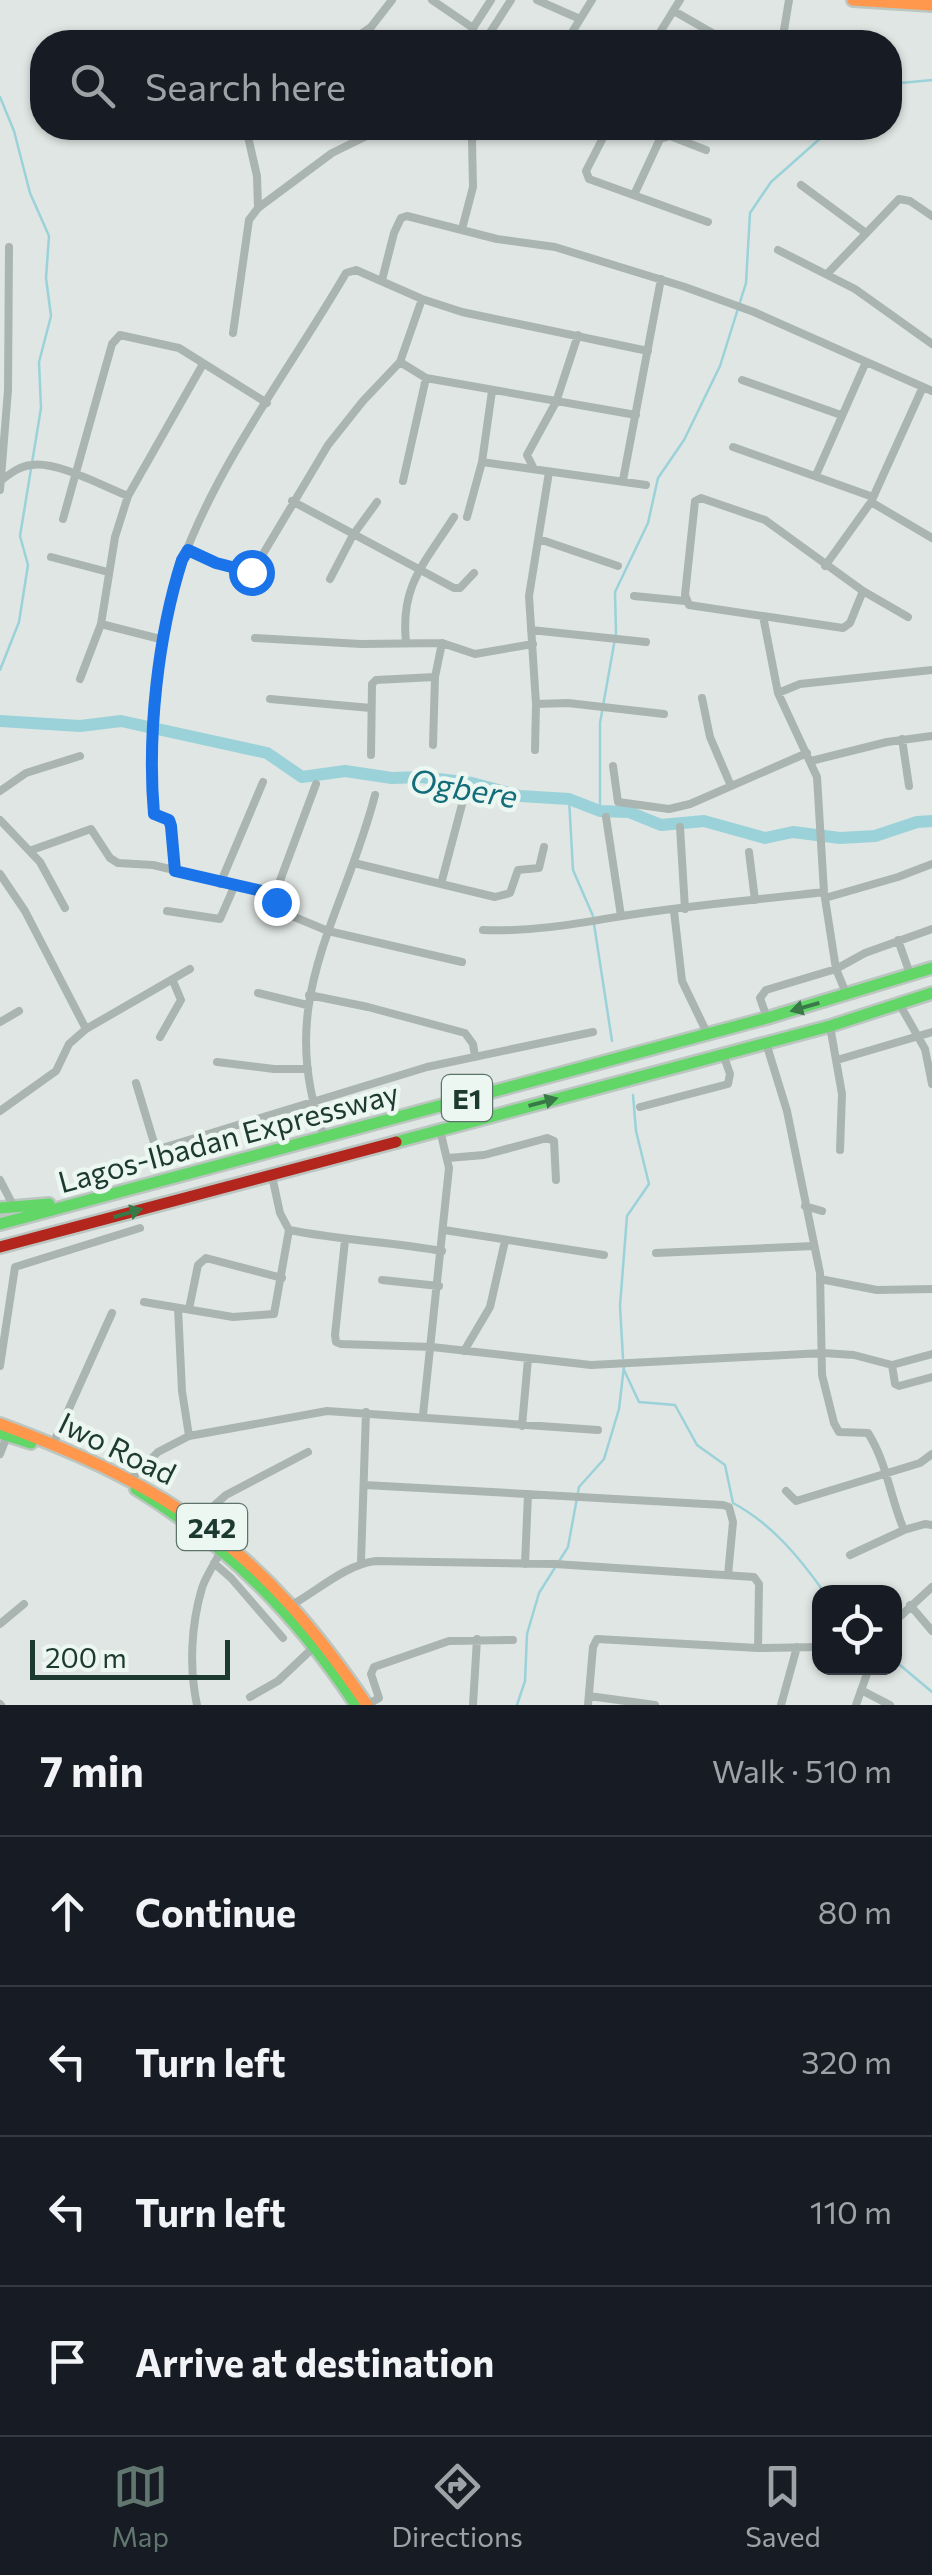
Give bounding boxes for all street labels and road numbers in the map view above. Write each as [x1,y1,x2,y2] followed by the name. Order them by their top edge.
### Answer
[54,1073,402,1199] street label: Lagos-Ibadan Expressway
[442,1075,492,1121] road number: E1
[53,1403,183,1491] street label: Iwo Road
[177,1504,247,1550] road number: 242

